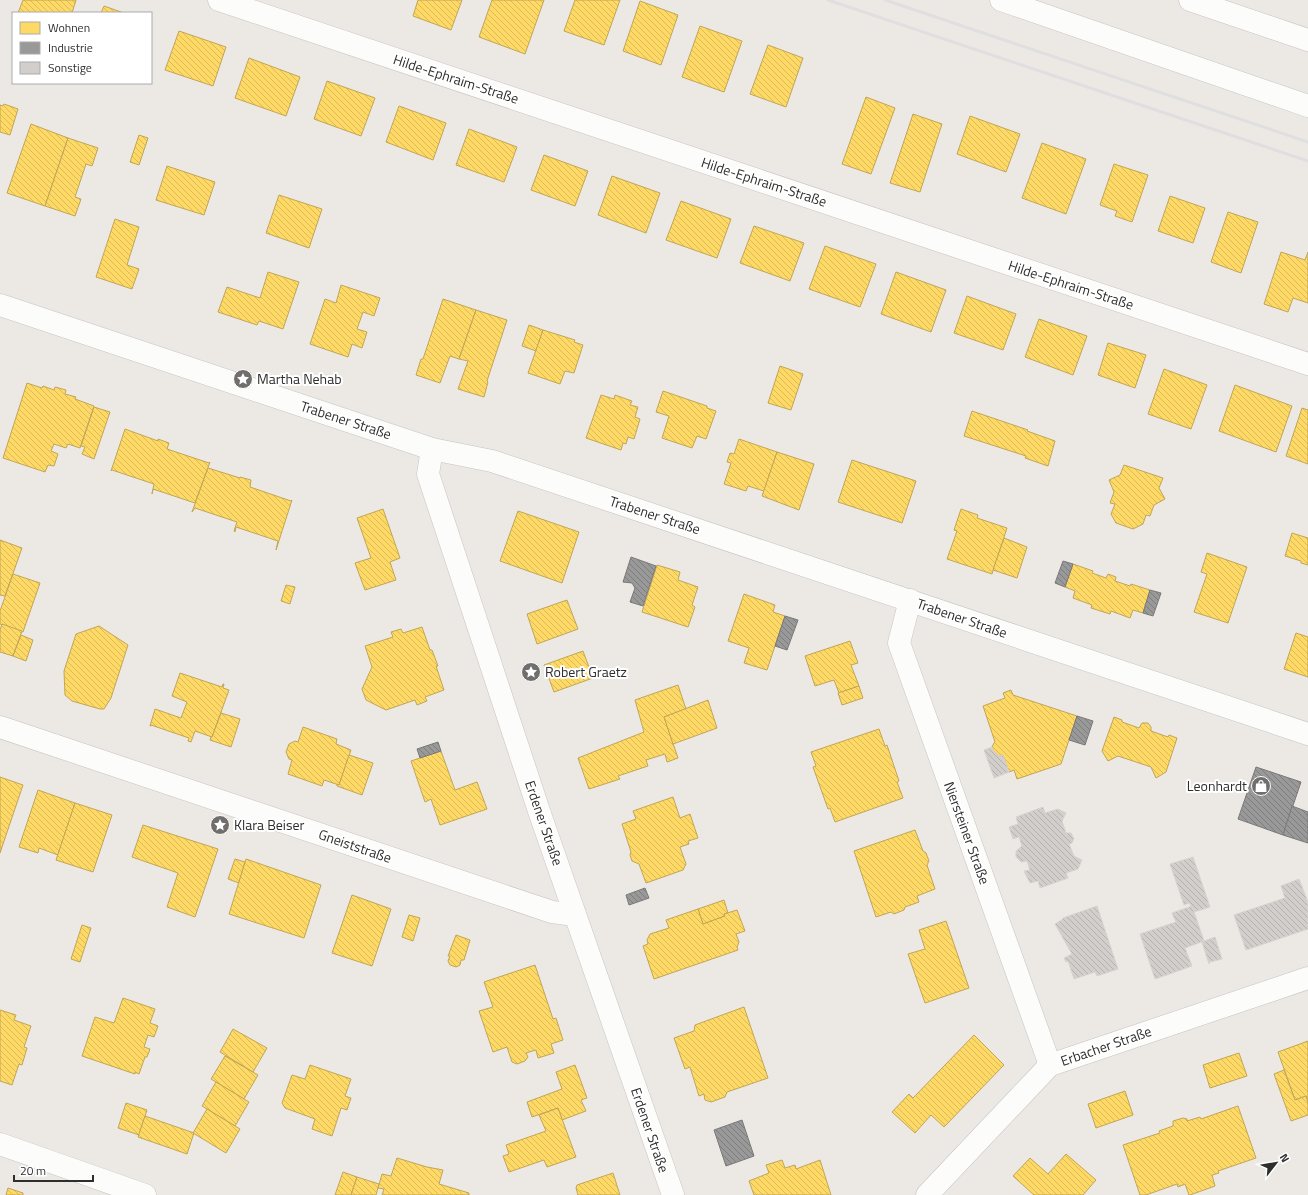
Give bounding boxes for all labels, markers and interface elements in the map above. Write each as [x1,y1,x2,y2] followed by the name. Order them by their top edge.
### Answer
[12,12,152,84] legend
[48,18,90,37] text: Wohnen
[48,38,93,57] text: Industrie
[391,48,522,109] street label: Hilde-Ephraim-Straße
[48,58,92,77] text: Sonstige
[699,151,830,212] street label: Hilde-Ephraim-Straße
[1006,254,1137,315] street label: Hilde-Ephraim-Straße
[232,368,254,390] place icon: Martha Nehab
[257,368,342,389] place label: Martha Nehab
[298,395,394,444] street label: Trabener Straße
[607,490,703,539] street label: Trabener Straße
[914,592,1010,643] street label: Trabener Straße
[520,661,542,683] place icon: Robert Graetz
[545,661,627,682] place label: Robert Graetz
[1187,775,1247,796] place label: Leonhardt
[1250,775,1272,797] shop icon: Leonhardt
[520,777,569,868] street label: Erdener Straße
[939,779,996,887] street label: Niersteiner Straße
[209,814,231,836] place icon: Klara Beiser
[234,814,304,835] place label: Klara Beiser
[316,823,395,868] street label: Gneiststraße
[1058,1020,1154,1071] street label: Erbacher Straße
[626,1084,675,1175] street label: Erdener Straße
[1256,1143,1296,1183] north arrow
[1276,1150,1293,1165] text: N
[14,1157,93,1183] scale bar
[20,1161,46,1180] text: 20 m

